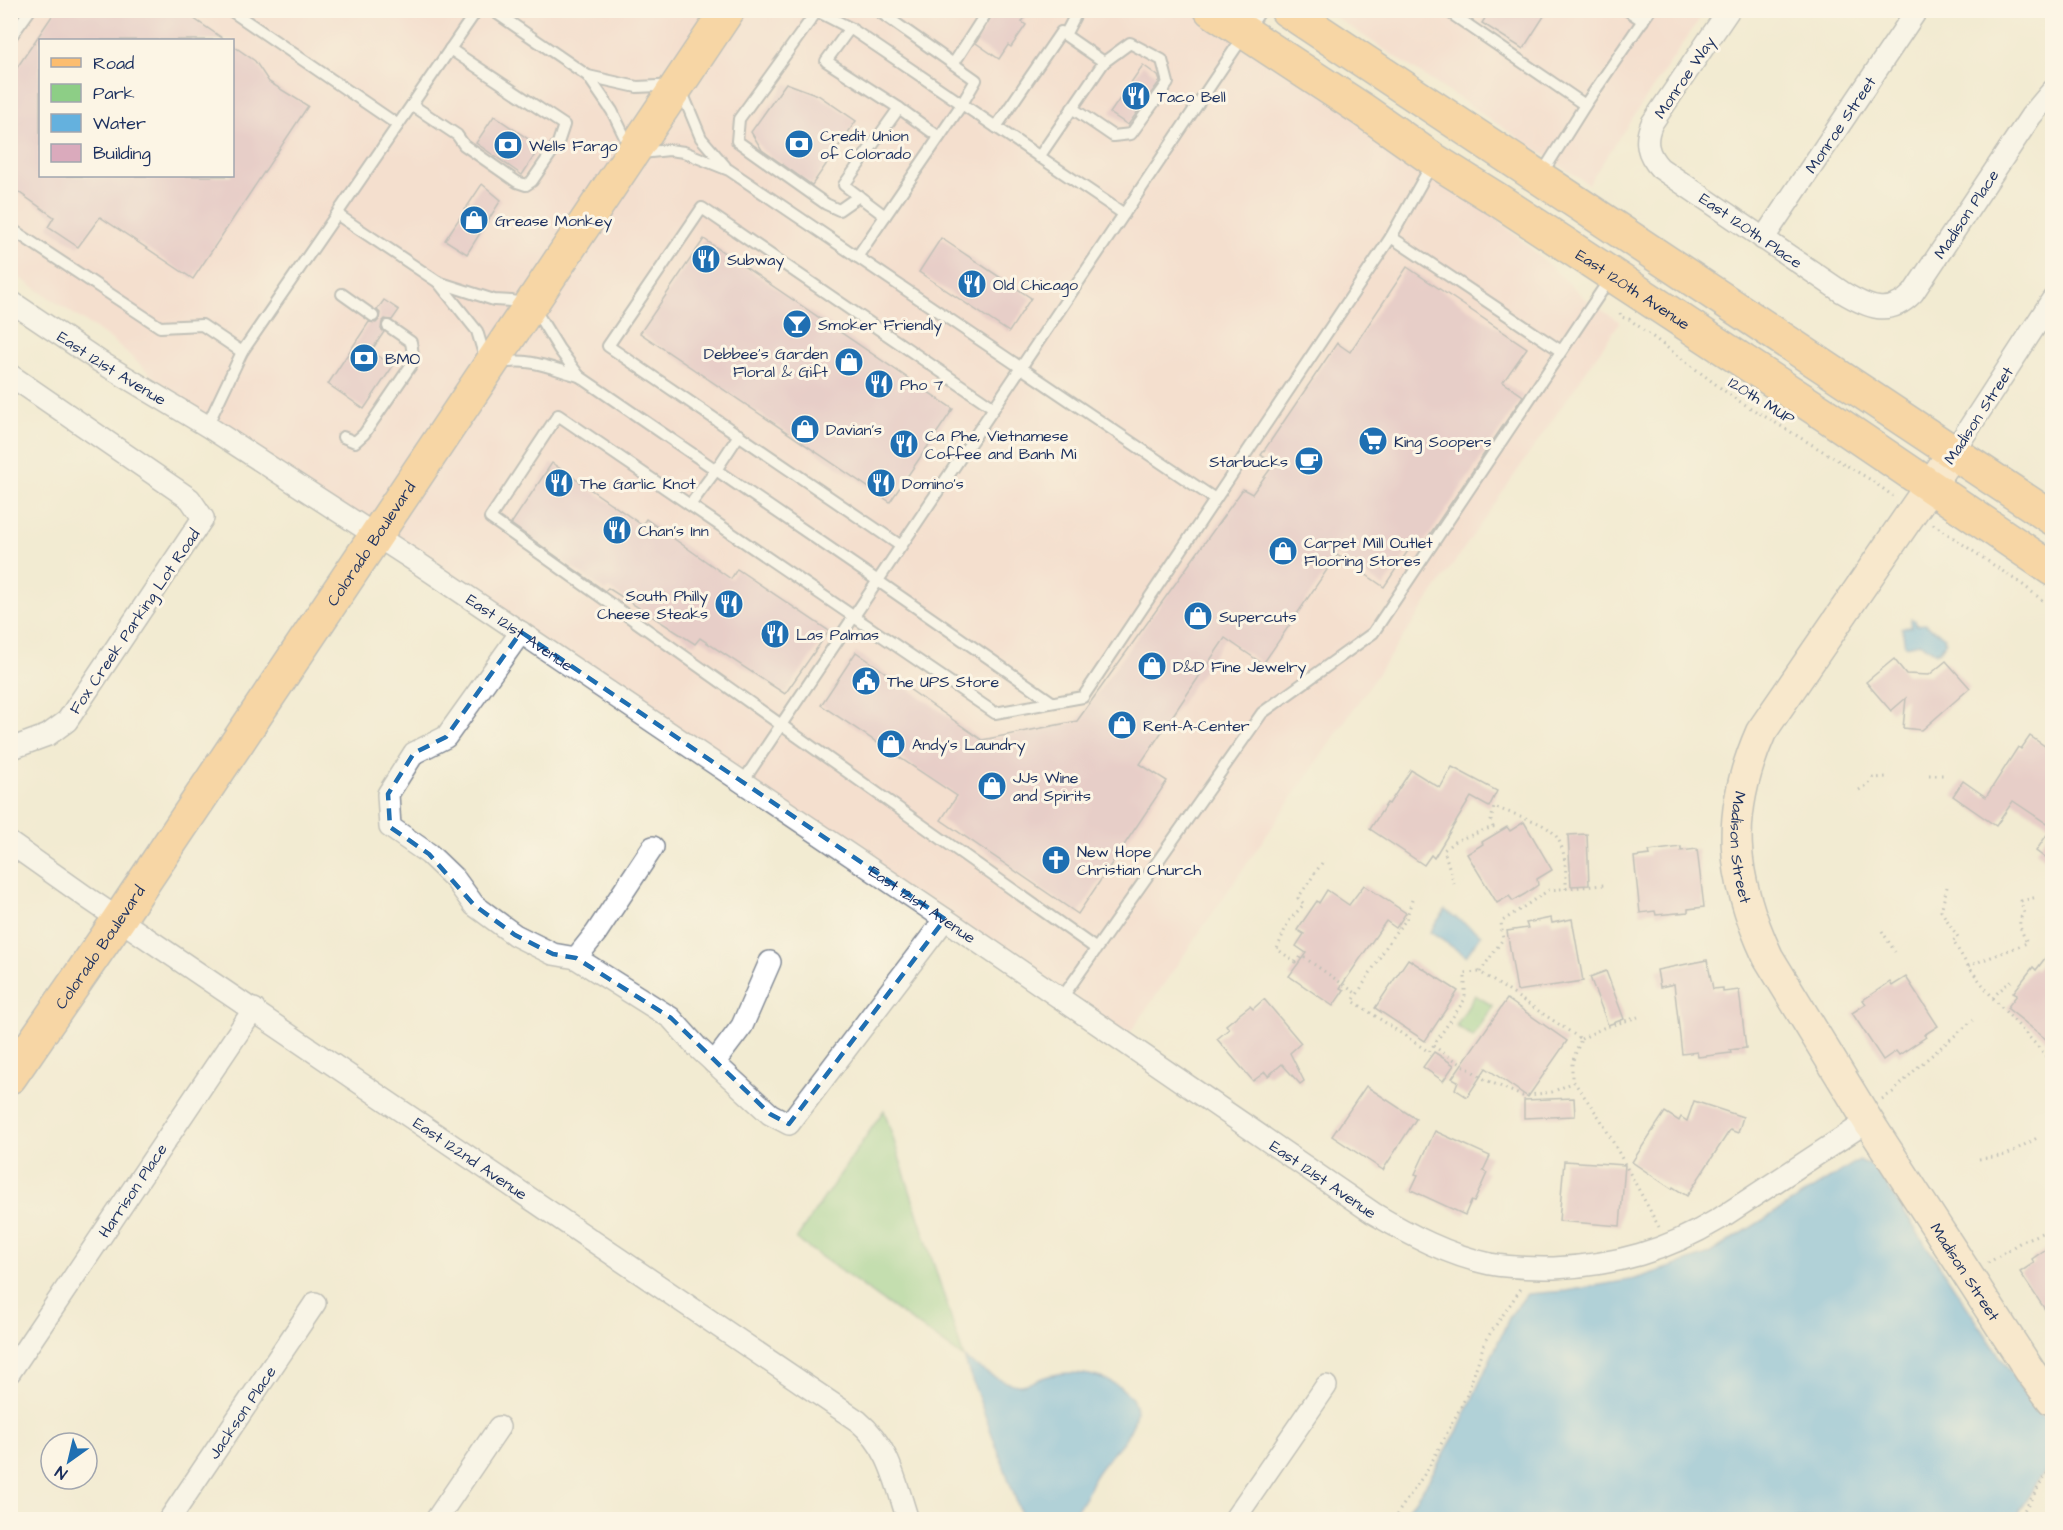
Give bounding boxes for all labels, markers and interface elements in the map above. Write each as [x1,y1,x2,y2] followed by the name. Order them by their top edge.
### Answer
[1649,32,1721,124] street label: Monroe Way
[39,39,234,177] legend
[93,51,134,76] text: Road
[1800,72,1882,178] street label: Monroe Street
[1120,80,1152,112] restaurant icon: Taco Bell
[93,81,135,106] text: Park
[1157,86,1226,108] place label: Taco Bell
[93,111,146,136] text: Water
[820,125,911,165] place label: Credit Union of Colorado
[783,128,815,160] bank icon: Credit Union of Colorado
[492,129,524,161] bank icon: Wells Fargo
[529,135,617,158] place label: Wells Fargo
[93,141,151,167] text: Building
[1929,165,2005,263] street label: Madison Place
[1695,188,1807,274] street label: East 120th Place
[458,204,490,236] shop icon: Grease Monkey
[495,210,613,233] place label: Grease Monkey
[690,243,722,275] restaurant icon: Subway
[1571,244,1694,335] street label: East 120th Avenue
[727,249,784,272] place label: Subway
[956,268,988,300] restaurant icon: Old Chicago
[993,274,1078,297] place label: Old Chicago
[781,308,813,340] bar icon: Smoker Friendly
[818,314,942,337] place label: Smoker Friendly
[53,326,170,411] street label: East 121st Avenue
[348,342,380,374] bank icon: BMO
[704,343,829,383] place label: Debbee's Garden Floral & Gift
[833,346,865,378] shop icon: Debbee's Garden Floral & Gift
[385,348,421,370] place label: BMO
[1939,362,2019,469] street label: Madison Street
[863,368,895,400] restaurant icon: Pho 7
[1724,372,1799,430] street label: 120th MUP
[900,374,944,396] place label: Pho 7
[789,413,821,445] shop icon: Davian's
[826,419,882,441] place label: Davian's
[925,425,1077,465] place label: Ca Phe, Vietnamese Coffee and Banh Mi
[1357,425,1389,457] supermarket icon: King Soopers
[888,428,920,460] restaurant icon: Ca Phe, Vietnamese Coffee and Banh Mi
[1394,431,1491,454] place label: King Soopers
[1293,445,1325,477] cafe icon: Starbucks
[1209,451,1288,473] place label: Starbucks
[543,467,575,499] restaurant icon: The Garlic Knot
[865,467,897,499] restaurant icon: Domino's
[580,473,696,495] place label: The Garlic Knot
[902,473,964,495] place label: Domino's
[322,477,421,611] street label: Colorado Boulevard
[601,514,633,546] restaurant icon: Chan's Inn
[638,520,709,542] place label: Chan's Inn
[64,524,206,719] street label: Fox Creek Parking Lot Road
[1304,532,1433,573] place label: Carpet Mill Outlet Flooring Stores
[1267,535,1299,567] shop icon: Carpet Mill Outlet Flooring Stores
[597,585,708,625] place label: South Philly Cheese Steaks
[713,588,745,620] restaurant icon: South Philly Cheese Steaks
[462,589,577,677] street label: East 121st Avenue
[1182,600,1214,632] shop icon: Supercuts
[1219,606,1297,628] place label: Supercuts
[759,618,791,650] restaurant icon: Las Palmas
[796,624,879,646] place label: Las Palmas
[1136,650,1168,682] shop icon: D&D Fine Jewelry
[1173,656,1307,679] place label: D&D Fine Jewelry
[850,665,882,697] public building icon: The UPS Store
[887,671,999,693] place label: The UPS Store
[1106,709,1138,741] shop icon: Rent-A-Center
[1143,715,1250,737] place label: Rent-A-Center
[875,728,907,760] shop icon: Andy's Laundry
[912,734,1026,757] place label: Andy's Laundry
[1013,767,1091,807] place label: JJs Wine and Spirits
[976,770,1008,802] shop icon: JJs Wine and Spirits
[1725,789,1757,907] street label: Madison Street
[1077,841,1201,881] place label: New Hope Christian Church
[1040,844,1072,876] church icon: New Hope Christian Church
[864,861,980,949] street label: East 121st Avenue
[50,881,151,1014] street label: Colorado Boulevard
[409,1112,532,1206] street label: East 122nd Avenue
[1265,1135,1381,1224] street label: East 121st Avenue
[93,1139,173,1242] street label: Harrison Place
[1925,1219,2005,1326] street label: Madison Street
[203,1362,282,1463] street label: Jackson Place
[39,1431,99,1491] north arrow
[51,1461,71,1485] text: N

